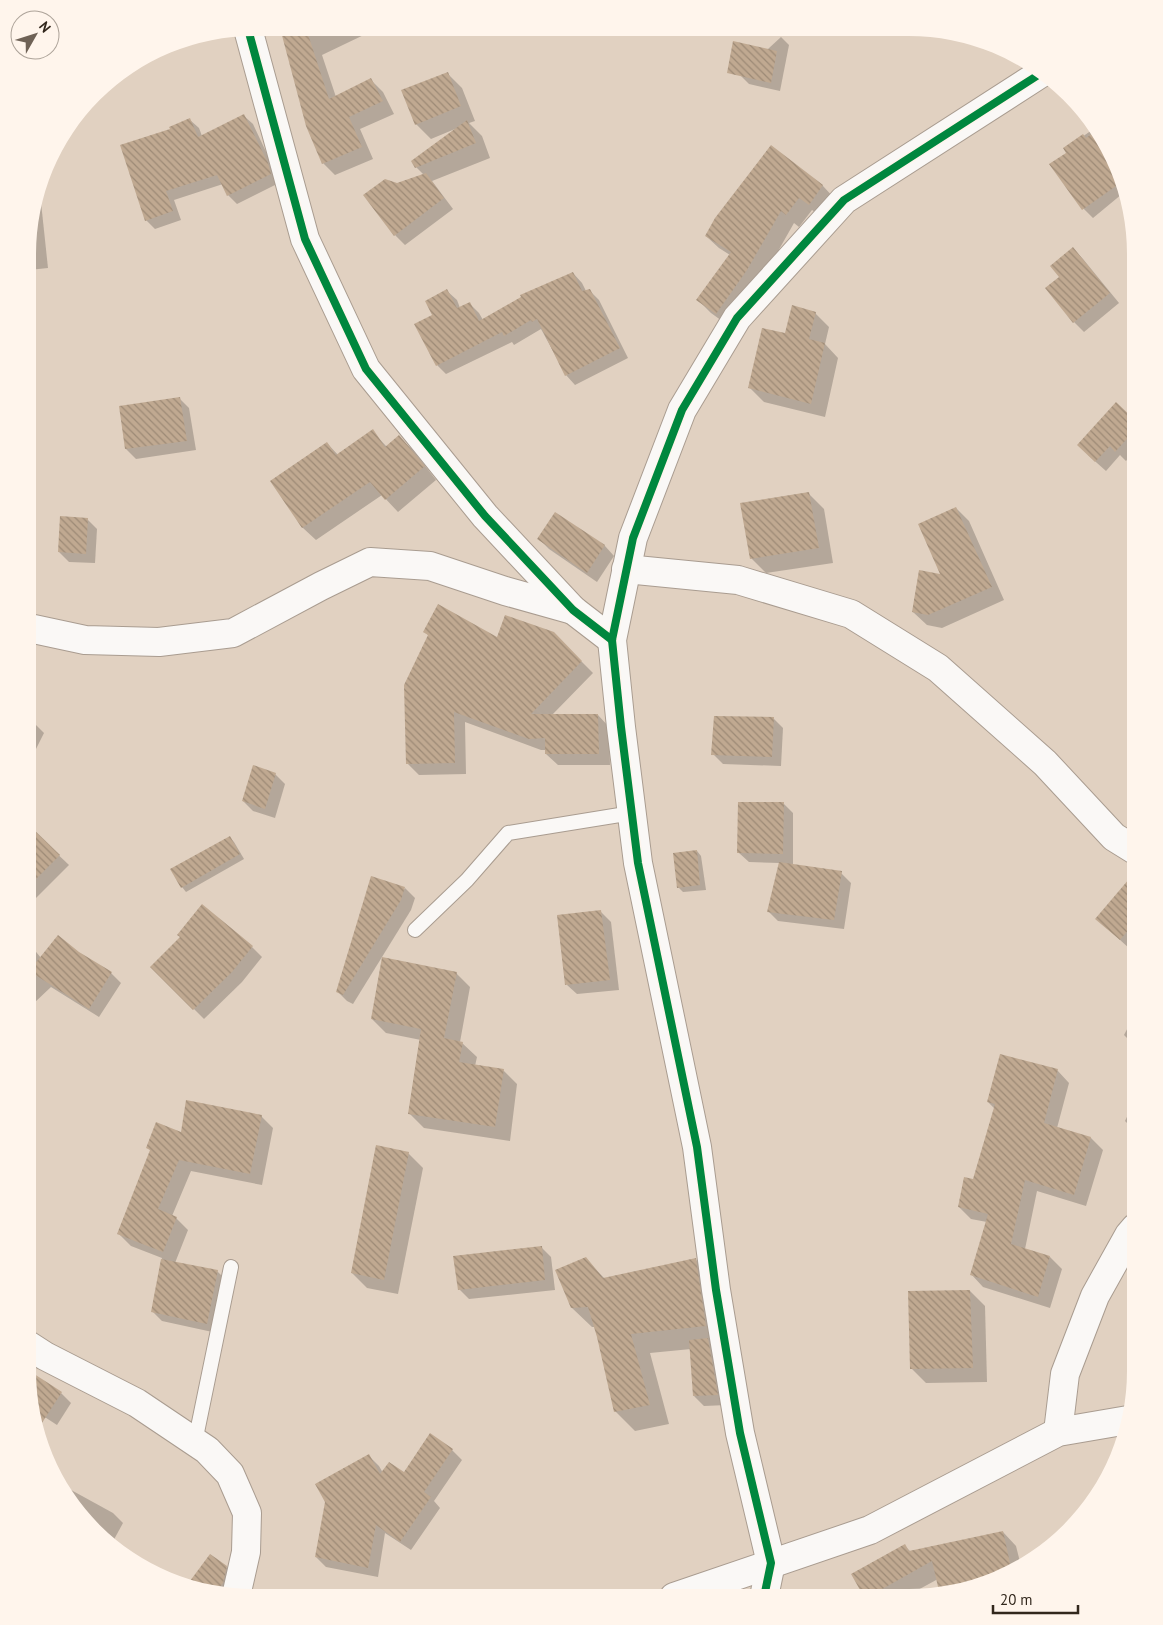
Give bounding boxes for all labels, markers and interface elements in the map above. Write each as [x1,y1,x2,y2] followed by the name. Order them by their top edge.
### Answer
[10,10,60,60] north arrow
[35,18,55,36] text: N
[993,1582,1078,1614] scale bar
[1000,1590,1033,1609] text: 20 m

